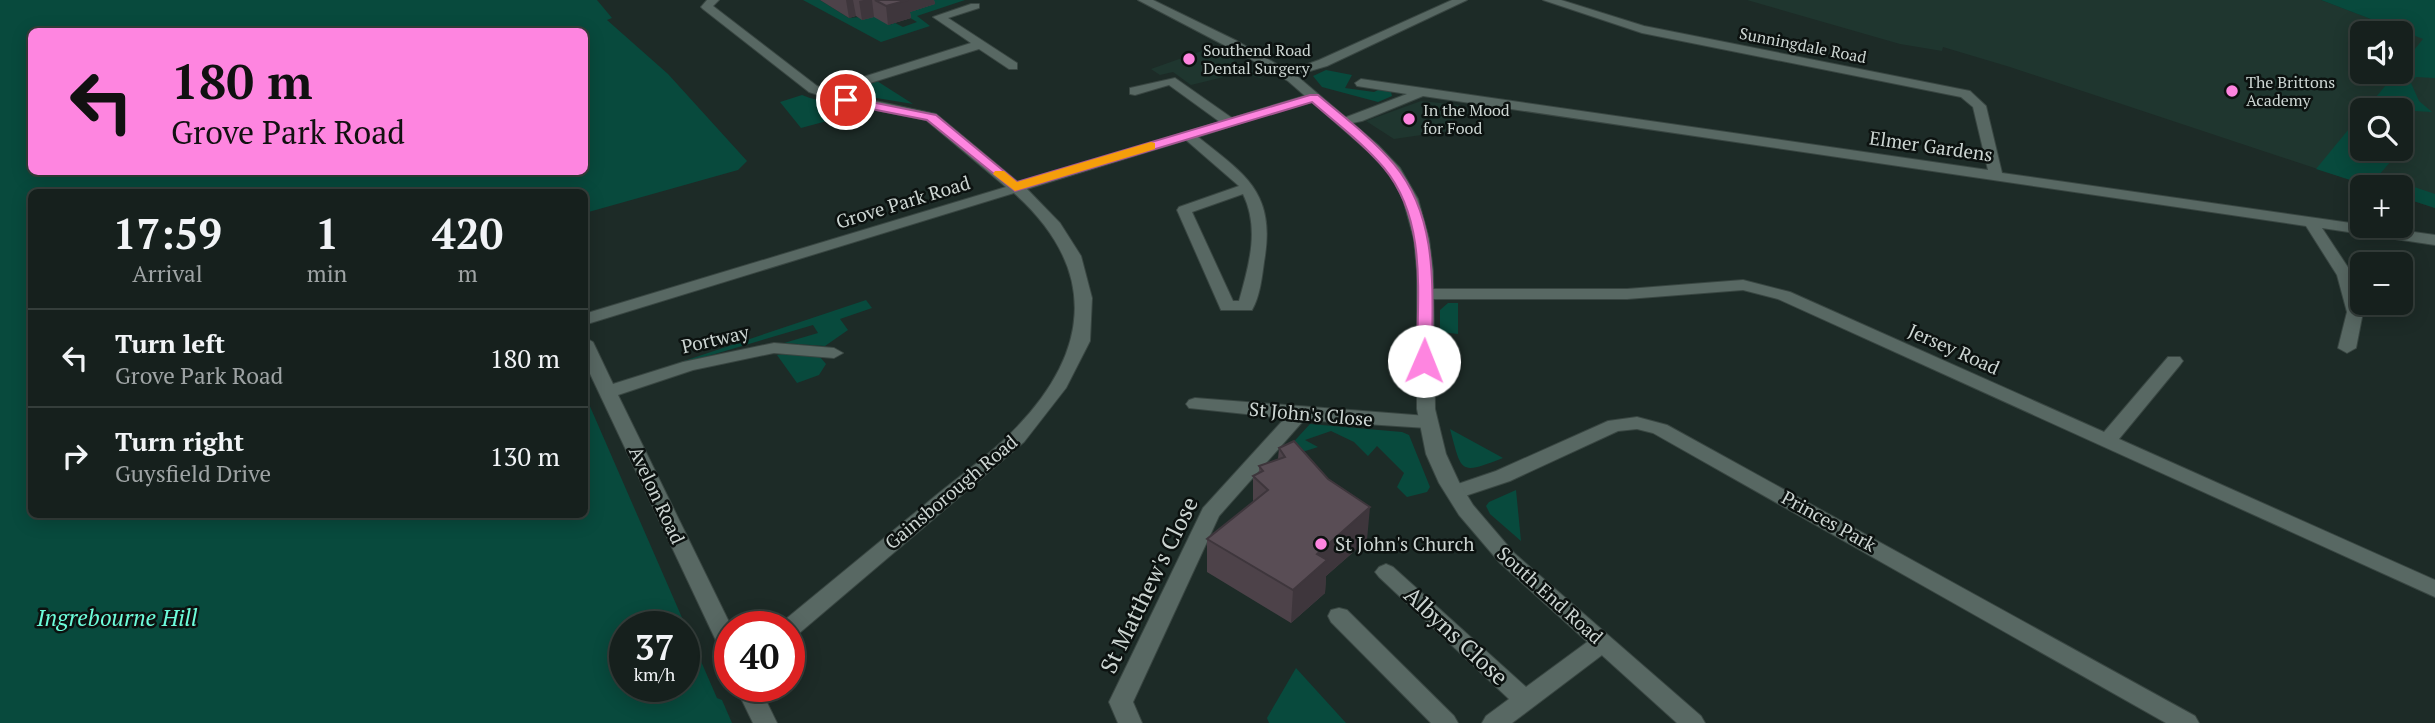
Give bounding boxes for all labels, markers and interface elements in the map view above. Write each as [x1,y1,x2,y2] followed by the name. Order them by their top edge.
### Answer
[2350,21,2413,315] map controls
[2350,21,2413,84] button: sound
[1738,22,1868,68] street label: Sunningdale Road
[1203,39,1311,79] place label: Southend Road Dental Surgery
[171,48,313,113] text: 180 m
[1181,51,1197,67] marker: Southend Road Dental Surgery
[56,56,147,147] icon: left
[816,70,876,130] pin
[2246,71,2335,111] place label: The Brittons Academy
[827,81,865,119] icon: arrive
[2224,83,2240,99] marker: The Brittons Academy
[2350,98,2413,161] button: search
[1423,99,1510,139] place label: In the Mood for Food
[171,111,405,153] text: Grove Park Road
[1401,111,1417,127] marker: In the Mood for Food
[1868,124,1994,167] street label: Elmer Gardens
[833,169,973,234] street label: Grove Park Road
[2350,175,2413,238] button: +
[113,205,222,261] text: 17:59
[315,205,339,261] text: 1
[432,205,503,261] text: 420
[2350,252,2413,315] button: −
[132,258,203,289] text: Arrival
[307,258,347,289] text: min
[458,258,478,289] text: m
[1905,317,2004,380] street label: Jersey Road
[679,319,752,358] street label: Portway
[1387,324,1461,398] position arrow
[115,326,225,360] text: Turn left
[56,339,94,377] icon: left
[490,341,560,375] text: 180 m
[115,360,283,391] text: Grove Park Road
[1248,396,1374,431] street label: St John's Close
[115,424,244,458] text: Turn right
[879,429,1022,554] street label: Gainsborough Road
[56,437,94,475] icon: right
[490,439,560,473] text: 130 m
[624,442,691,548] street label: Avelon Road
[115,458,271,489] text: Guysfield Drive
[1777,484,1881,557] street label: Princes Park
[1092,491,1205,678] street label: St Matthew's Close
[1335,531,1474,556] place label: St John's Church
[1313,536,1329,552] marker: St John's Church
[1492,540,1609,649] street label: South End Road
[1398,579,1515,692] street label: Albyns Close
[36,602,198,633] park label: Ingrebourne Hill
[714,611,805,702] speed limit sign: 40
[635,624,674,670] text: 37
[634,662,675,686] text: km/h

